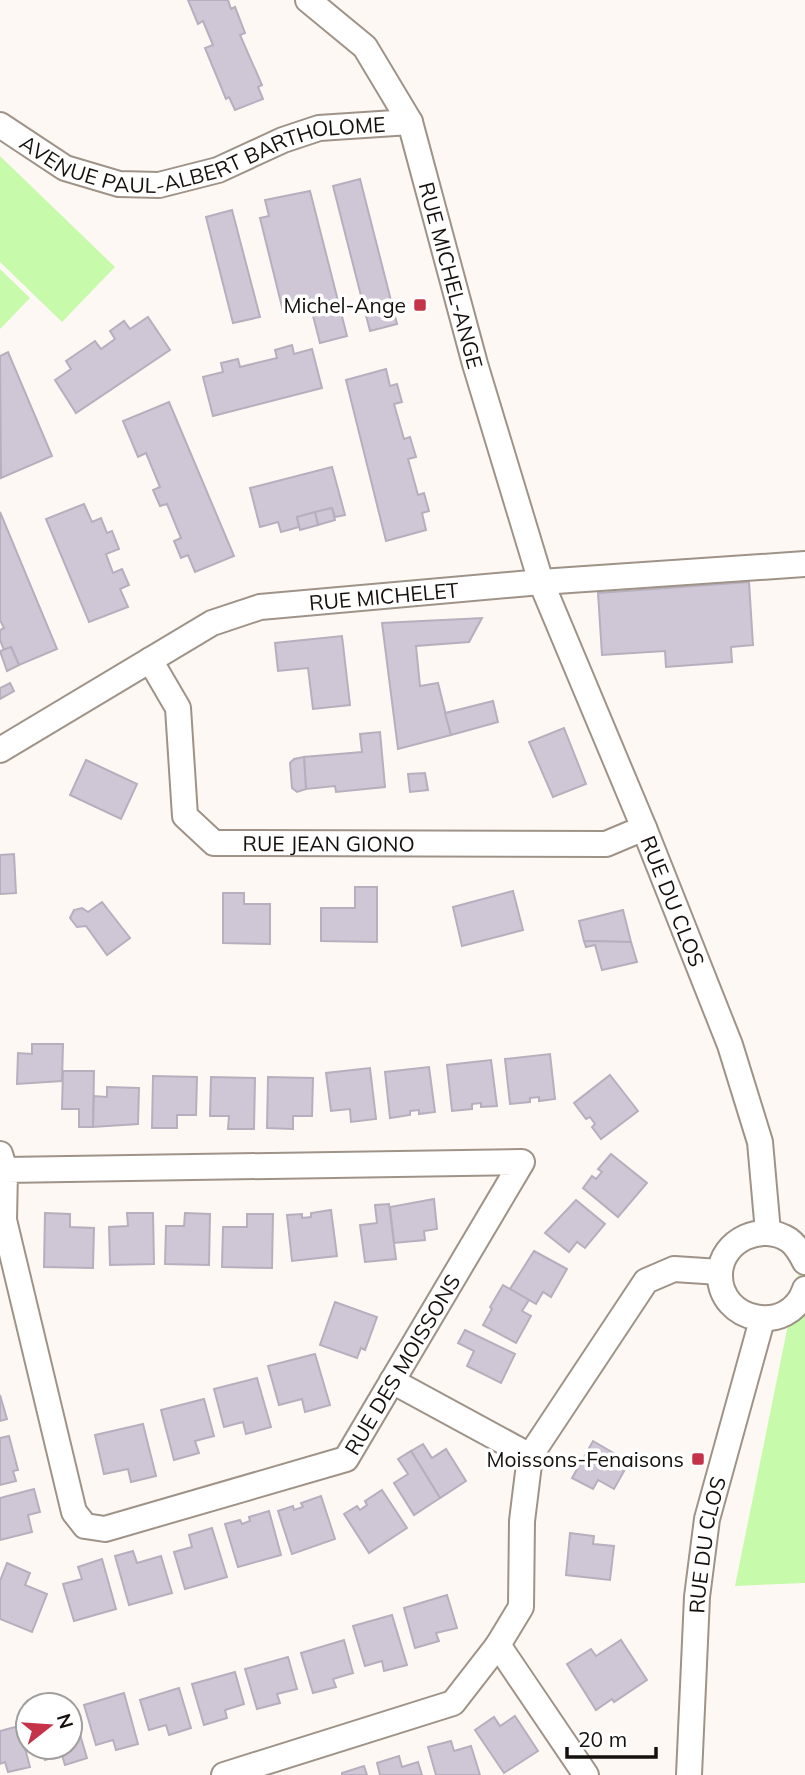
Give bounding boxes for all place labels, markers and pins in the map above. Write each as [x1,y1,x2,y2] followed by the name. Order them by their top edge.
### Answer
[283,292,406,318] place label: Michel-Ange
[412,297,428,313] marker: Michel-Ange
[487,1446,684,1472] place label: Moissons-Fenaisons
[690,1451,706,1467] marker: Moissons-Fenaisons

